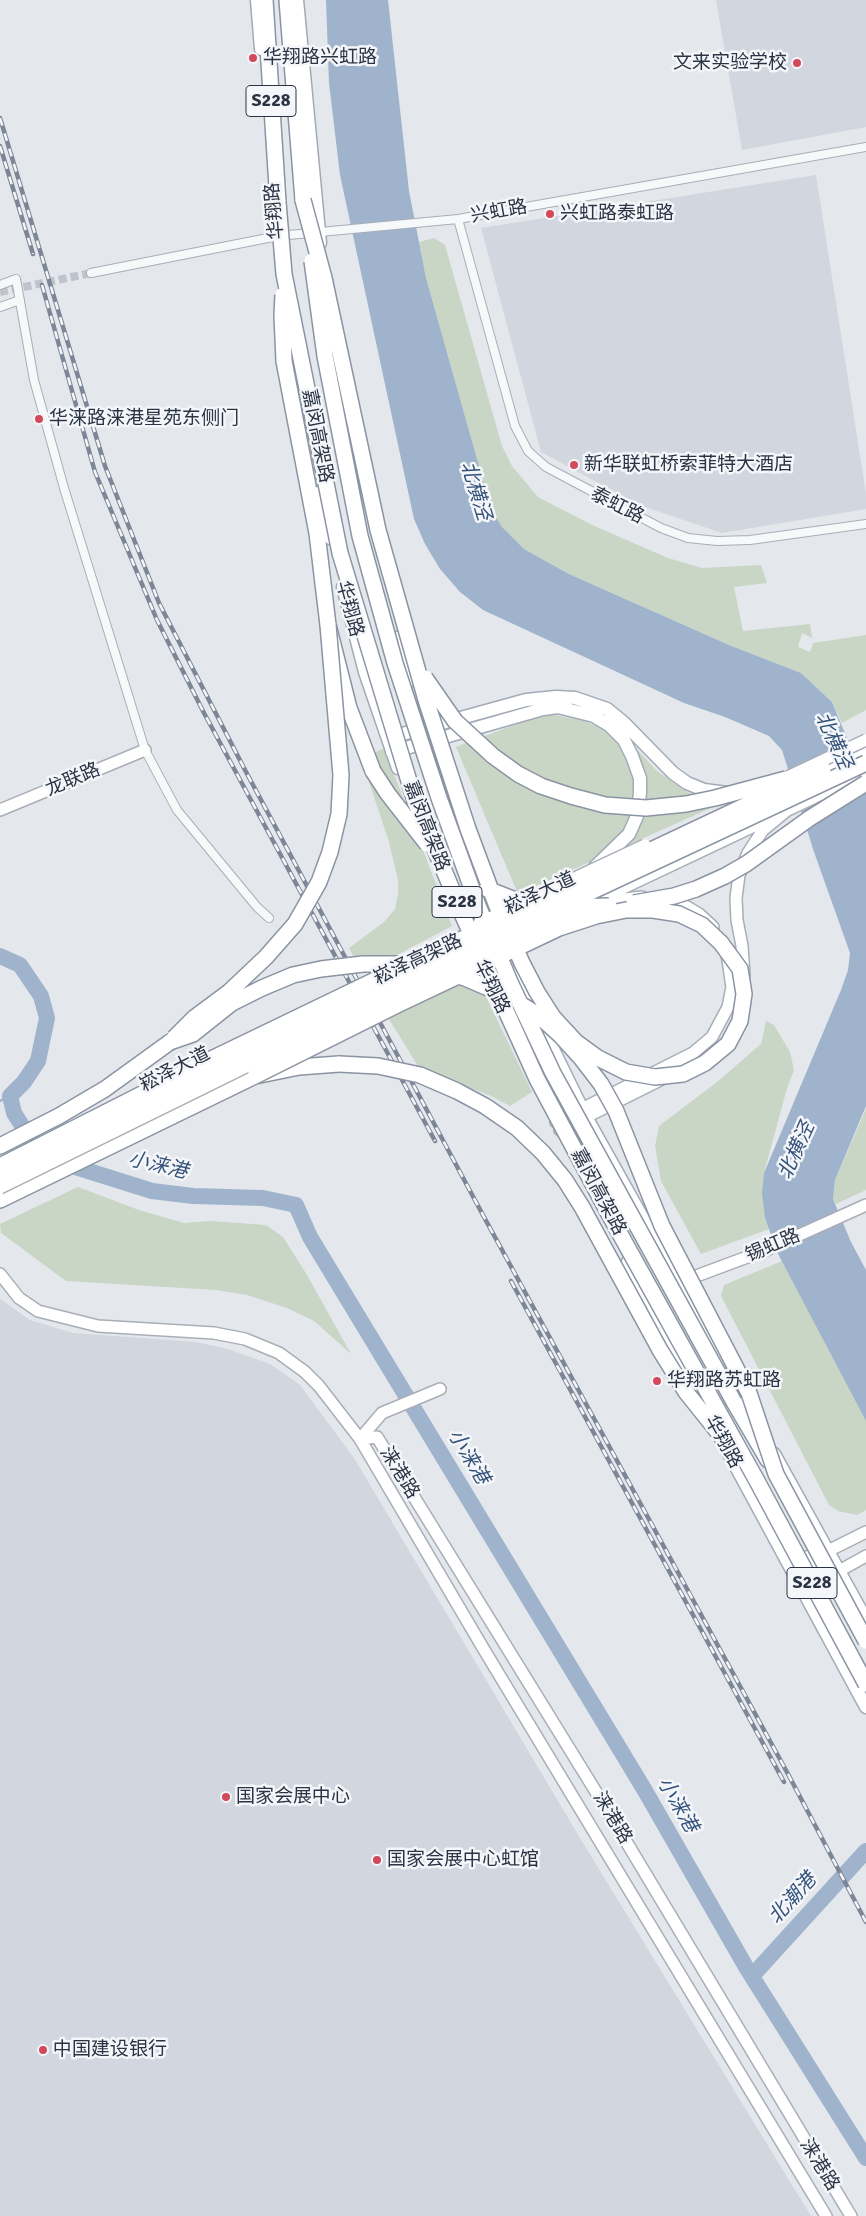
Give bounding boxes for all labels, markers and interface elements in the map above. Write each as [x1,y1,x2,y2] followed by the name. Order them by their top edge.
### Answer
[263,47,377,69] place label: 华翔路兴虹路
[247,52,259,64] marker: 华翔路兴虹路
[673,52,787,74] place label: 文来实验学校
[791,57,803,69] marker: 文来实验学校
[246,85,296,116] road number: S228
[261,182,289,240] street label: 华翔路
[469,196,529,228] street label: 兴虹路
[560,203,674,225] place label: 兴虹路泰虹路
[544,208,556,220] marker: 兴虹路泰虹路
[297,387,337,485] street label: 嘉闵高架路
[49,408,239,430] place label: 华涞路涞港星苑东侧门
[33,413,45,425] marker: 华涞路涞港星苑东侧门
[584,454,793,476] place label: 新华联虹桥索菲特大酒店
[455,459,495,523] water label: 北横泾
[568,459,580,471] marker: 新华联虹桥索菲特大酒店
[586,483,648,529] street label: 泰虹路
[331,579,367,639] street label: 华翔路
[809,709,857,773] water label: 北横泾
[42,758,104,802] street label: 龙联路
[398,778,454,874] street label: 嘉闵高架路
[501,868,579,920] street label: 崧泽大道
[432,886,482,918] road number: S228
[370,930,466,990] street label: 崧泽高架路
[468,956,514,1018] street label: 华翔路
[136,1043,214,1097] street label: 崧泽大道
[774,1119,820,1183] water label: 北横泾
[566,1145,630,1239] street label: 嘉闵高架路
[126,1148,190,1184] water label: 小涞港
[742,1224,804,1268] street label: 锡虹路
[667,1370,781,1392] place label: 华翔路苏虹路
[651,1375,663,1387] marker: 华翔路苏虹路
[699,1412,747,1472] street label: 华翔路
[442,1425,494,1489] water label: 小涞港
[374,1443,424,1503] street label: 涞港路
[787,1568,837,1599] road number: S228
[652,1773,702,1837] water label: 小涞港
[236,1786,350,1808] place label: 国家会展中心
[588,1788,636,1848] street label: 涞港路
[220,1791,232,1803] marker: 国家会展中心
[387,1849,539,1871] place label: 国家会展中心虹馆
[371,1854,383,1866] marker: 国家会展中心虹馆
[764,1869,822,1929] water label: 北潮港
[53,2039,167,2061] place label: 中国建设银行
[37,2044,49,2056] marker: 中国建设银行
[794,2135,844,2195] street label: 涞港路

